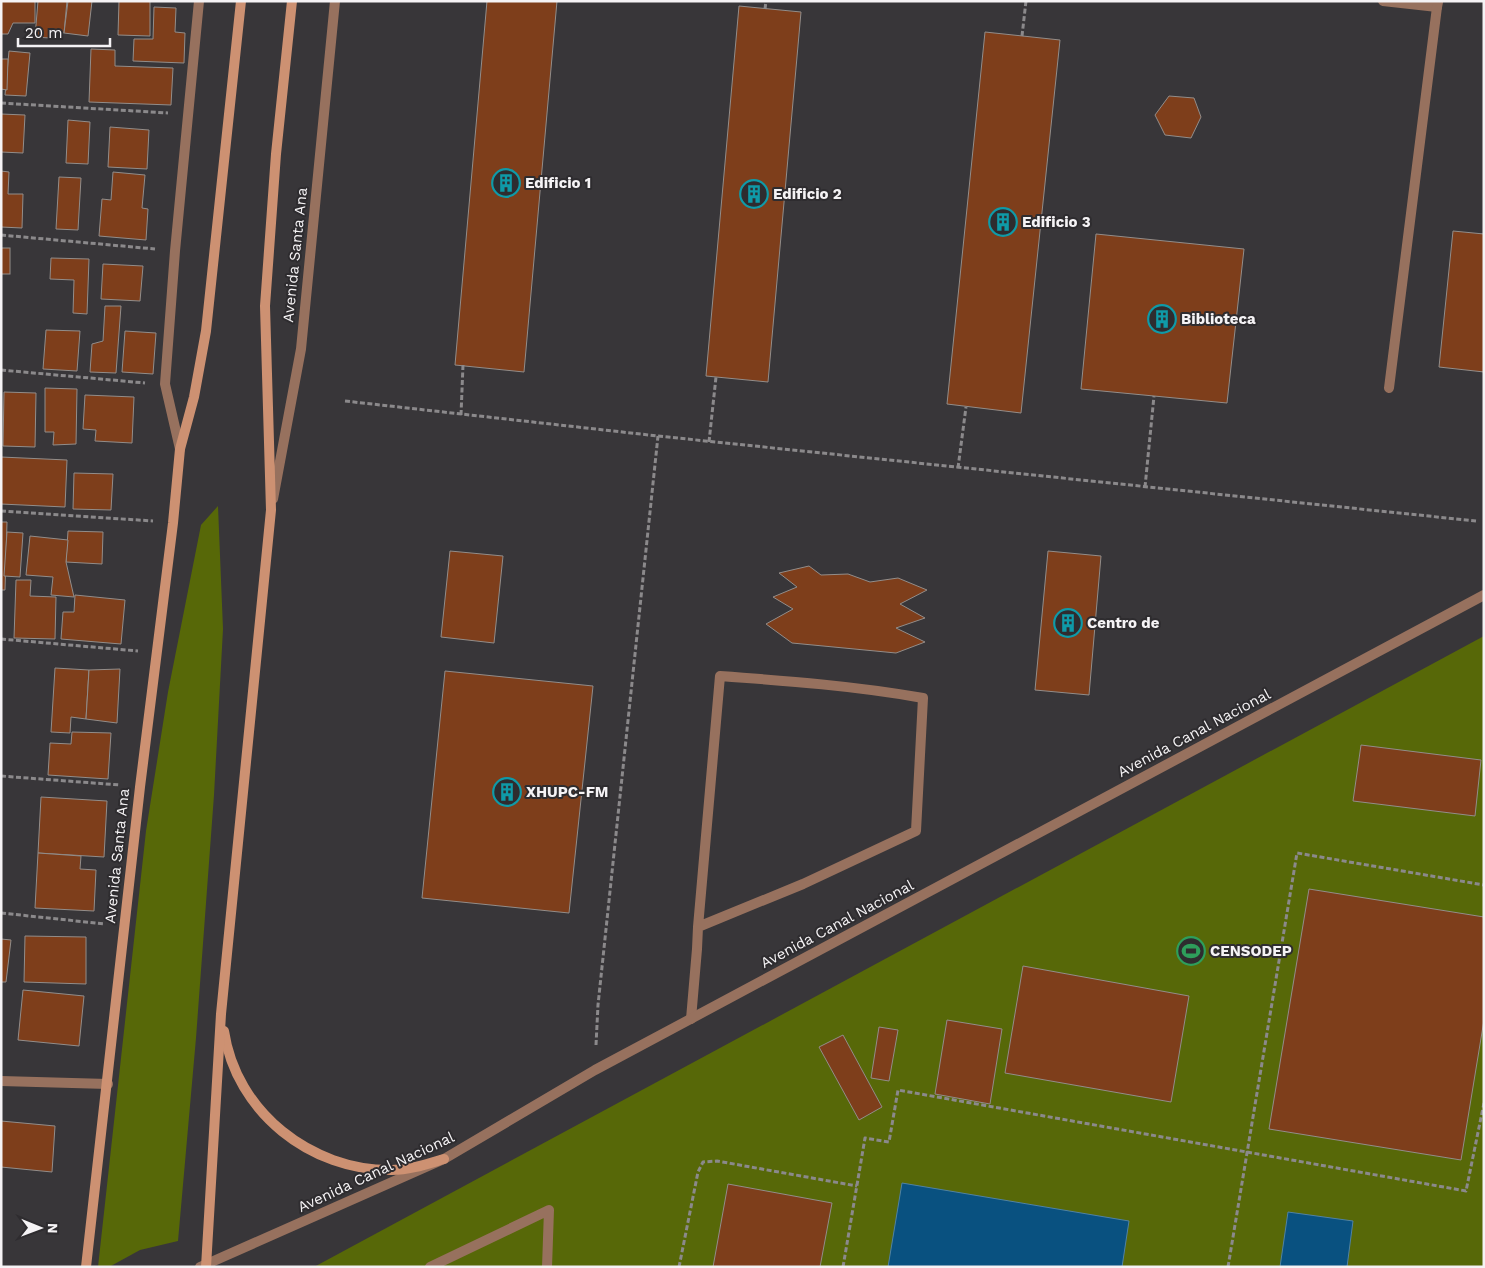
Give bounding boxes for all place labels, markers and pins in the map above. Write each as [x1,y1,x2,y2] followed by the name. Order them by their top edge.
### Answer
[491,168,521,198] building icon: Edificio 1
[525,174,591,192] place label: Edificio 1
[739,179,769,209] building icon: Edificio 2
[773,185,842,203] place label: Edificio 2
[988,207,1018,237] building icon: Edificio 3
[1022,213,1091,231] place label: Edificio 3
[1147,304,1177,334] building icon: Biblioteca
[1181,310,1256,328] place label: Biblioteca
[1053,608,1083,638] building icon: Centro de
[1087,614,1160,632] place label: Centro de
[492,777,522,807] building icon: XHUPC-FM
[526,783,608,801] place label: XHUPC-FM
[1176,936,1206,966] sports icon: CENSODEP
[1210,942,1292,960] place label: CENSODEP

